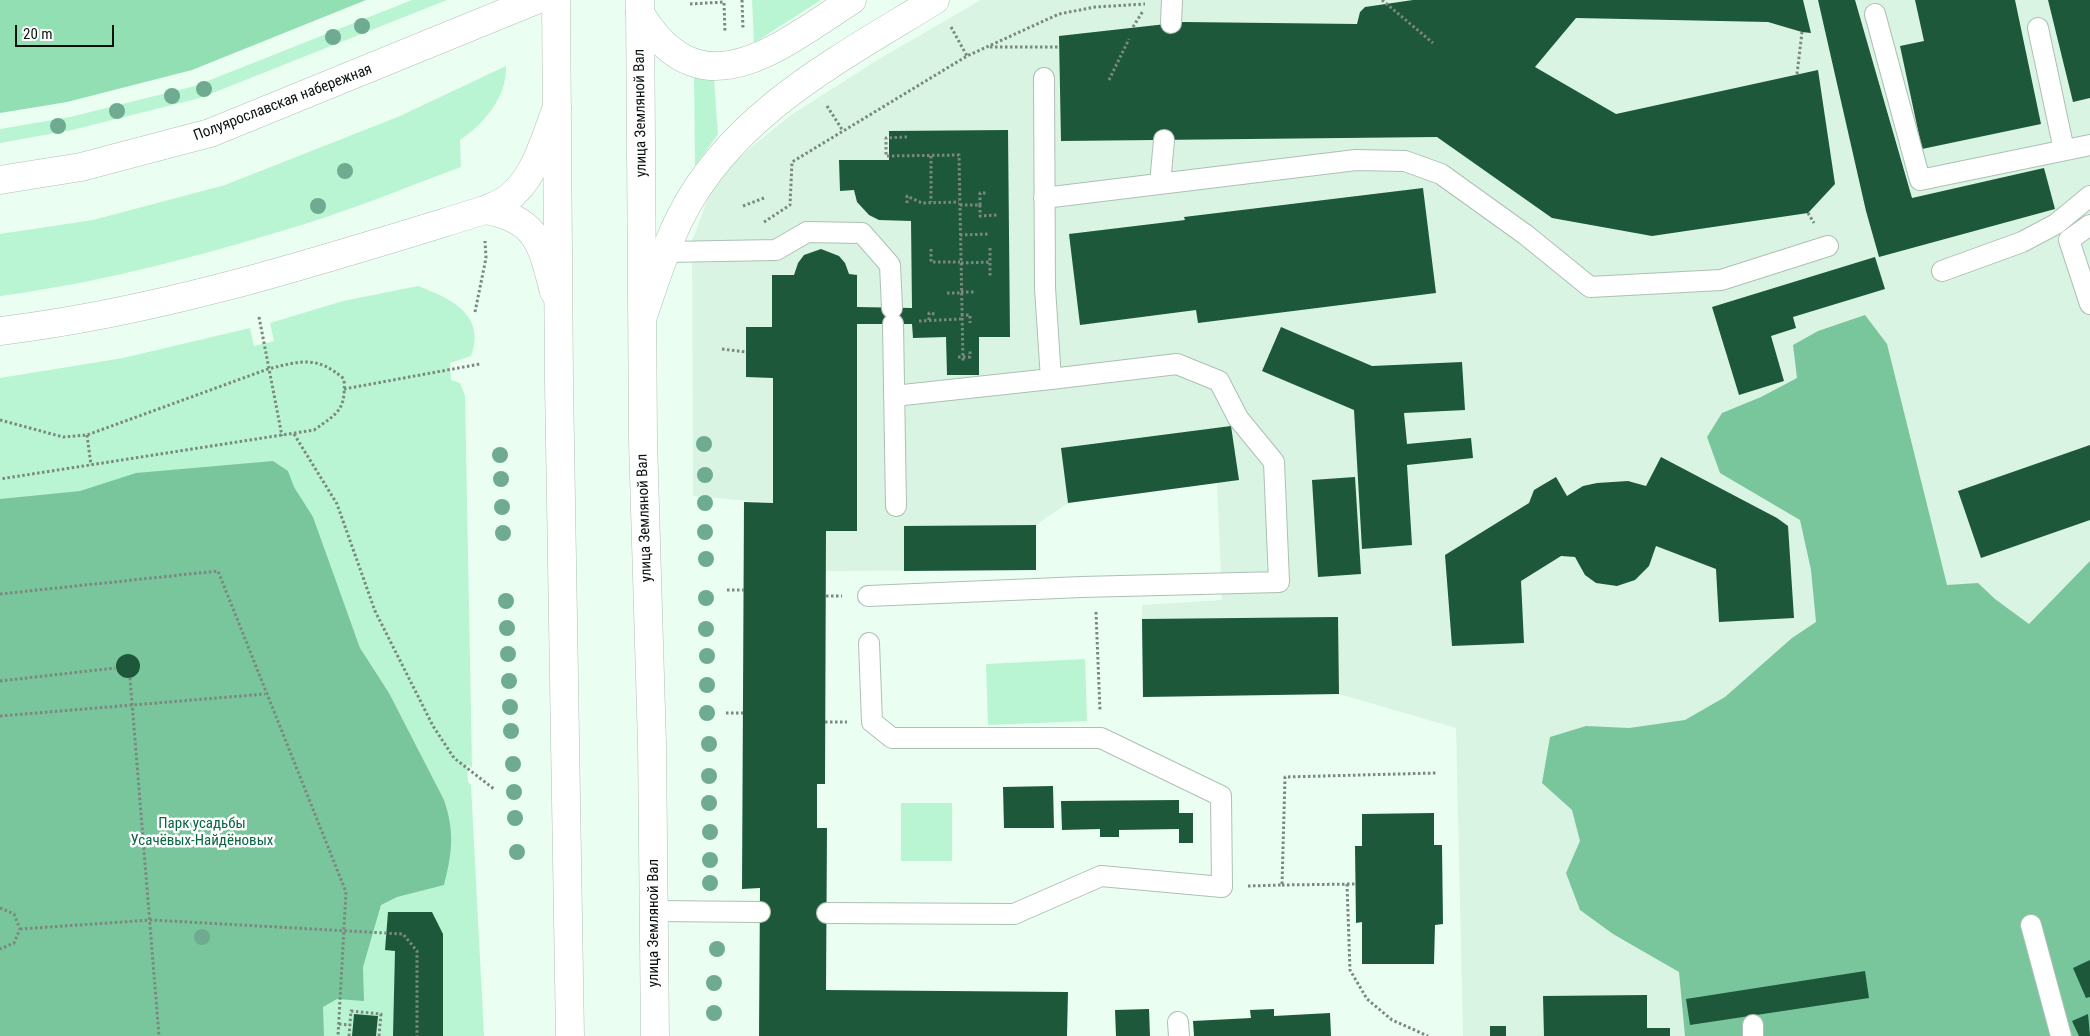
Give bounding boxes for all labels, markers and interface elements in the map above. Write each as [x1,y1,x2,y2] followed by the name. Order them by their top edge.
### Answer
[18,15,116,47] scale bar
[23,25,53,43] text: 20 m
[631,49,651,177] street label: улица Земляной Вал
[191,61,375,145] street label: Полуярославская набережная
[634,454,656,582] street label: улица Земляной Вал
[131,815,273,850] park label: Парк усадьбы Усачёвых-Найдёновых
[645,859,663,987] street label: улица Земляной Вал

